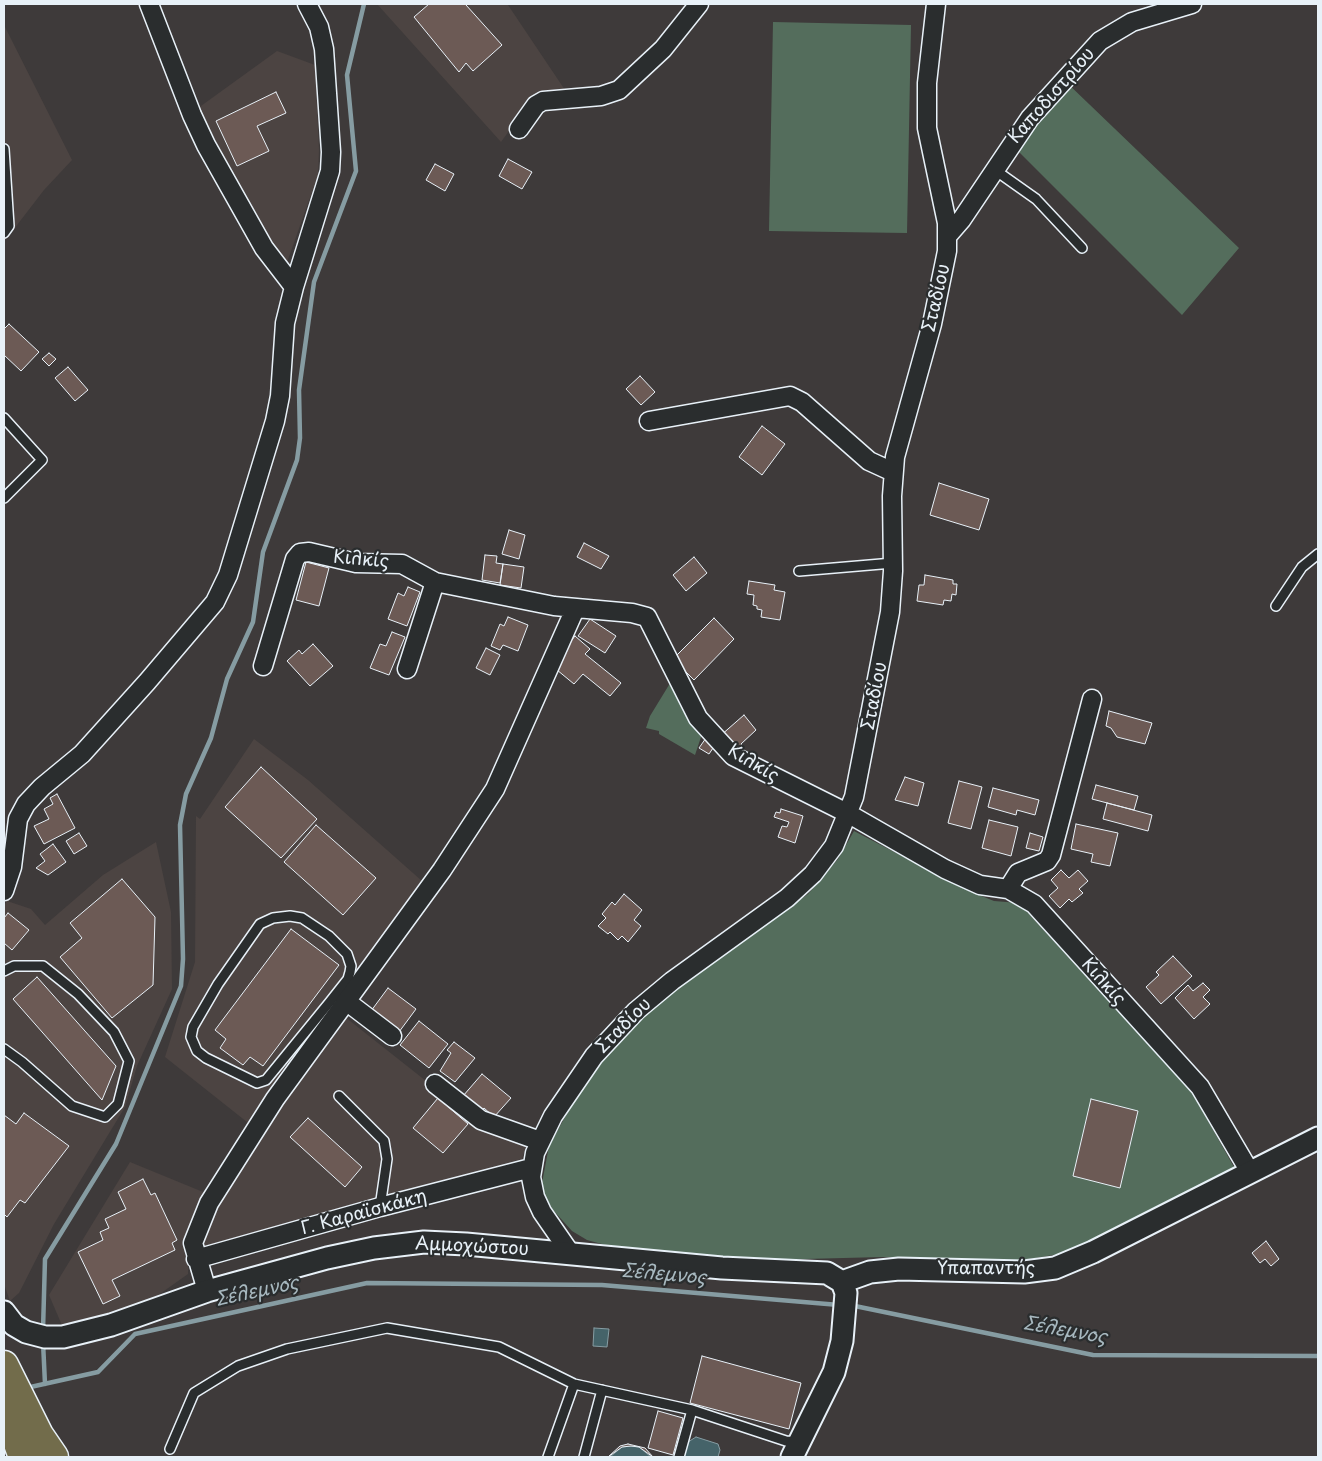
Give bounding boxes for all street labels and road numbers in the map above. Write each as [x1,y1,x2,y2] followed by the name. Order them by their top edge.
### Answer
[1004,44,1100,148] street label: Καποδιστρίου
[919,262,955,334] street label: Σταδίου
[332,547,390,573] street label: Κιλκίς
[858,660,892,732] street label: Σταδίου
[724,740,782,788] street label: Κιλκίς
[1076,954,1130,1010] street label: Κιλκίς
[592,994,656,1058] street label: Σταδίου
[299,1186,429,1240] street label: Γ. Καραϊσκάκη
[415,1233,529,1261] street label: Αμμοχώστου
[937,1258,1035,1280] street label: Υπαπαντής

